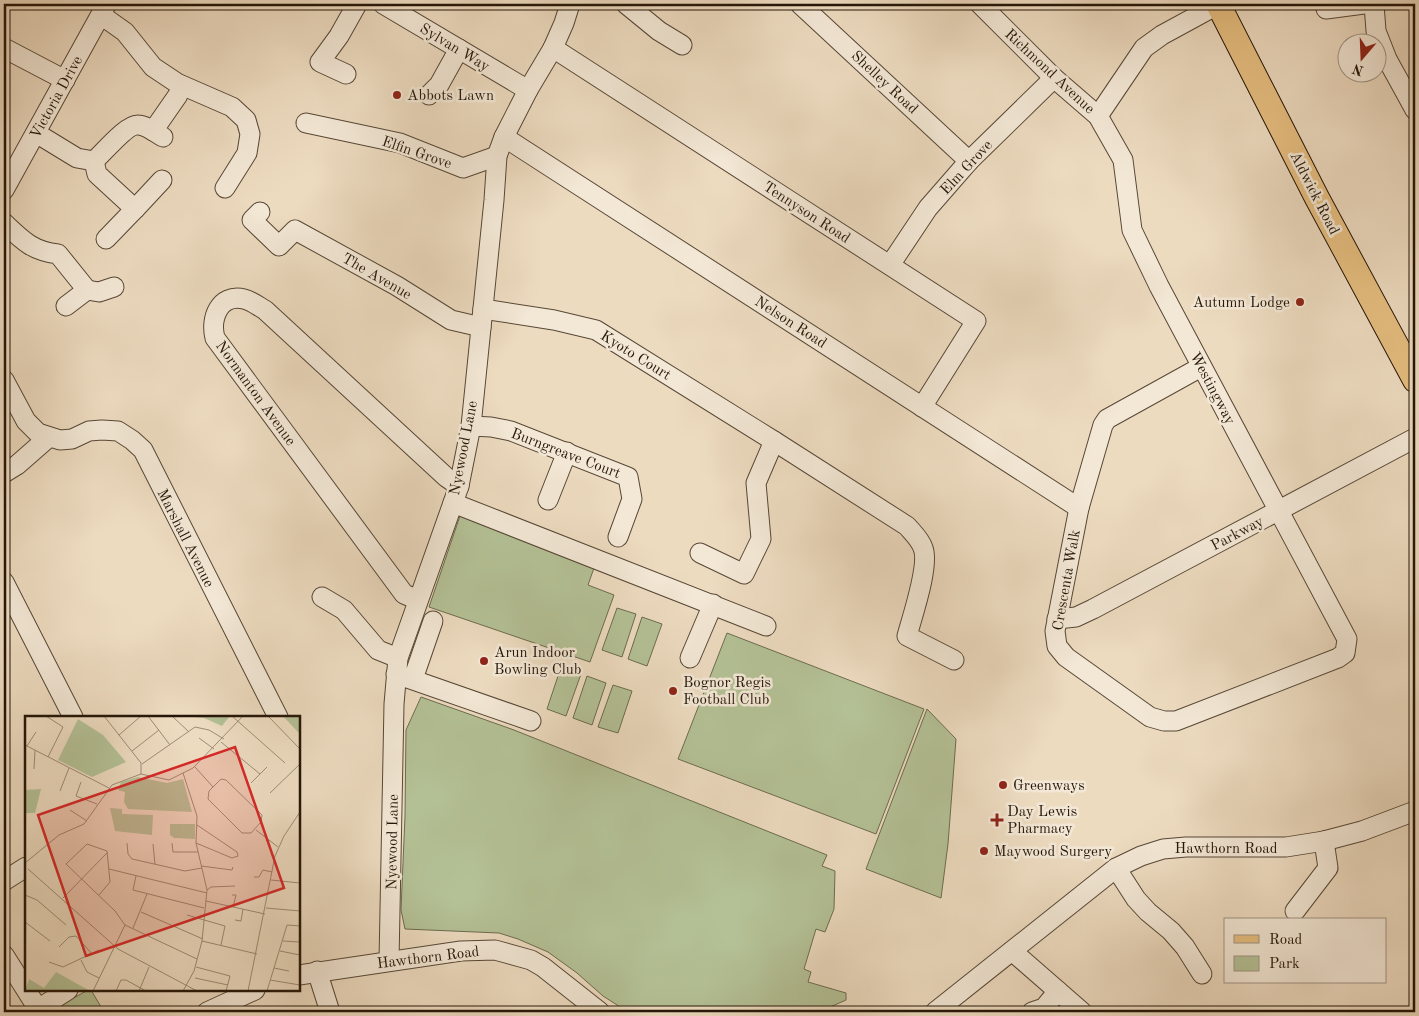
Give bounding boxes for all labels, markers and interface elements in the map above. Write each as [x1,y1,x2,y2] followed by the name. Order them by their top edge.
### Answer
[417,22,492,75] street label: Sylvan Way
[1001,27,1097,117] street label: Richmond Avenue
[1336,32,1386,82] north arrow
[848,49,920,118] street label: Shelley Road
[28,54,86,142] street label: Victoria Drive
[1350,61,1365,78] text: N
[391,89,403,101] marker: Abbots Lawn
[407,89,494,104] place label: Abbots Lawn
[380,135,453,172] street label: Elfin Grove
[938,138,996,198] street label: Elm Grove
[1286,150,1341,238] street label: Aldwick Road
[760,180,853,247] street label: Tennyson Road
[339,251,414,303] street label: The Avenue
[752,295,829,352] street label: Nelson Road
[1193,296,1290,311] place label: Autumn Lodge
[1294,296,1306,308] marker: Autumn Lodge
[597,329,673,384] street label: Kyoto Court
[212,339,298,449] street label: Normanton Avenue
[1186,350,1237,427] street label: Westingway
[448,400,481,497] street label: Nyewood Lane
[509,427,622,482] street label: Burngreave Court
[153,487,216,590] street label: Marshall Avenue
[1209,514,1267,554] street label: Parkway
[1051,528,1084,632] street label: Crescenta Walk
[494,646,581,678] place label: Arun Indoor Bowling Club
[478,655,490,667] marker: Arun Indoor Bowling Club
[683,676,771,708] place label: Bognor Regis Football Club
[667,685,679,697] marker: Bognor Regis Football Club
[25,716,300,991] inset map
[997,779,1009,791] marker: Greenways
[1013,779,1085,794] place label: Greenways
[385,794,402,890] street label: Nyewood Lane
[1007,805,1077,837] place label: Day Lewis Pharmacy
[991,814,1003,826] marker: Day Lewis Pharmacy
[1174,842,1278,857] street label: Hawthorn Road
[978,845,990,857] marker: Maywood Surgery
[994,845,1112,860] place label: Maywood Surgery
[1224,918,1386,984] legend
[1269,933,1303,948] text: Road
[376,945,480,972] street label: Hawthorn Road
[1269,957,1300,972] text: Park

